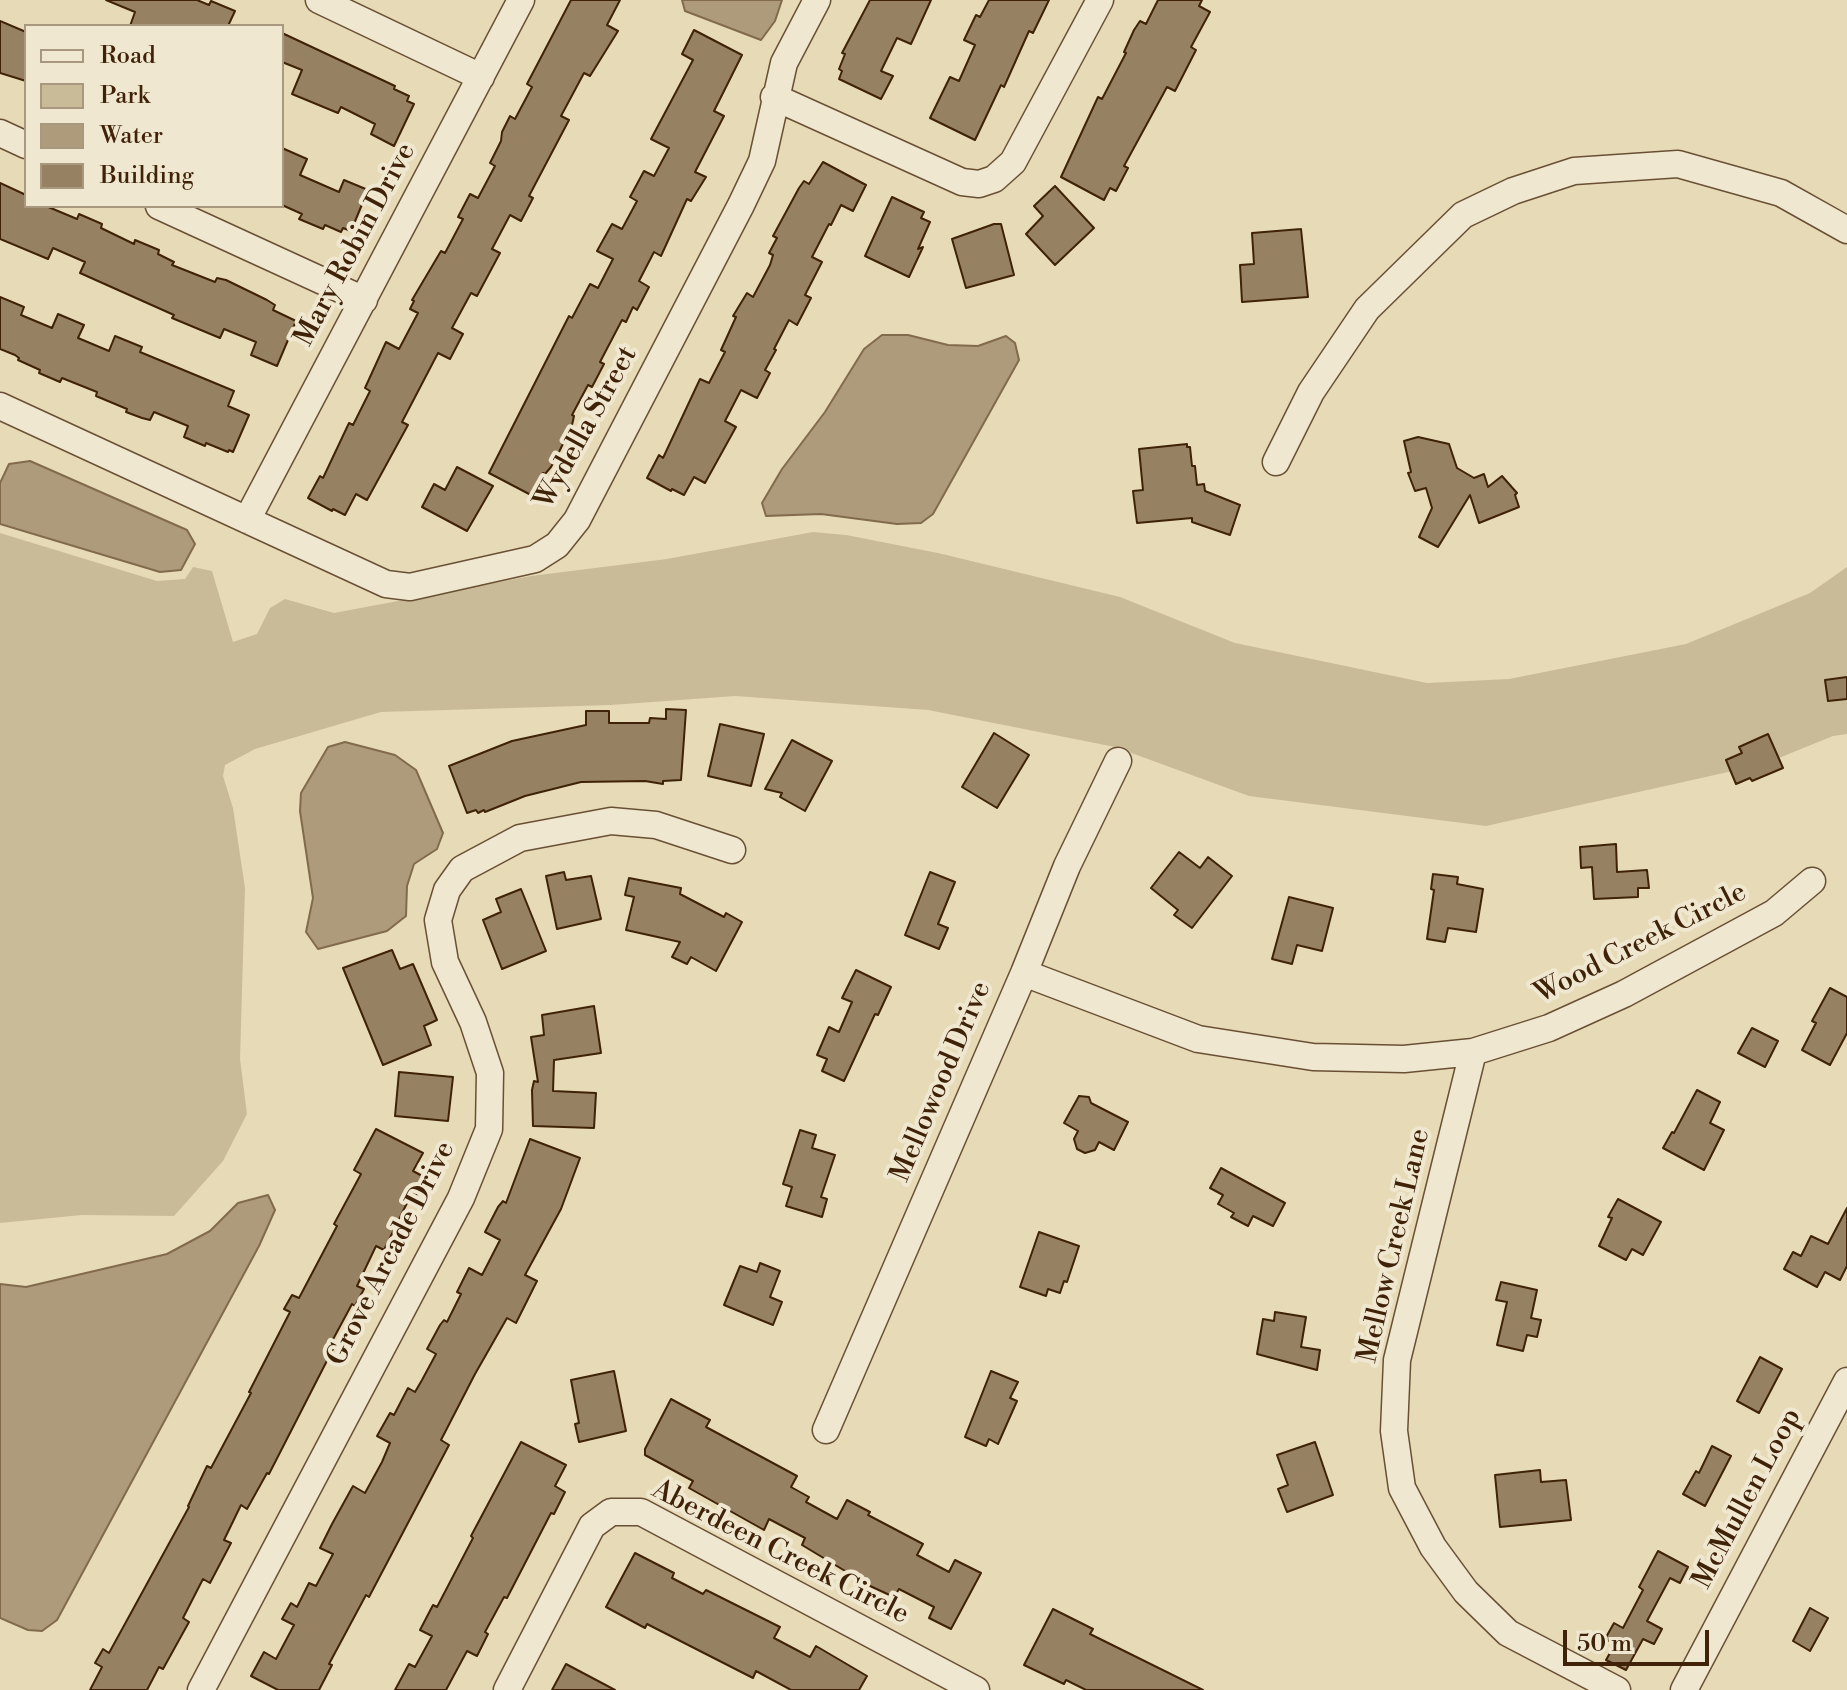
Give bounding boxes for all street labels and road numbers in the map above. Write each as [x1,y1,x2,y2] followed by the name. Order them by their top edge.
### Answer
[288,138,424,352] street label: Mary Robin Drive
[529,341,645,515] street label: Wydella Street
[1530,876,1752,1012] street label: Wood Creek Circle
[885,977,999,1187] street label: Mellowood Drive
[1352,1126,1438,1366] street label: Mellow Creek Lane
[321,1136,463,1372] street label: Grove Arcade Drive
[1686,1403,1810,1595] street label: McMullen Loop
[646,1474,914,1632] street label: Aberdeen Creek Circle

